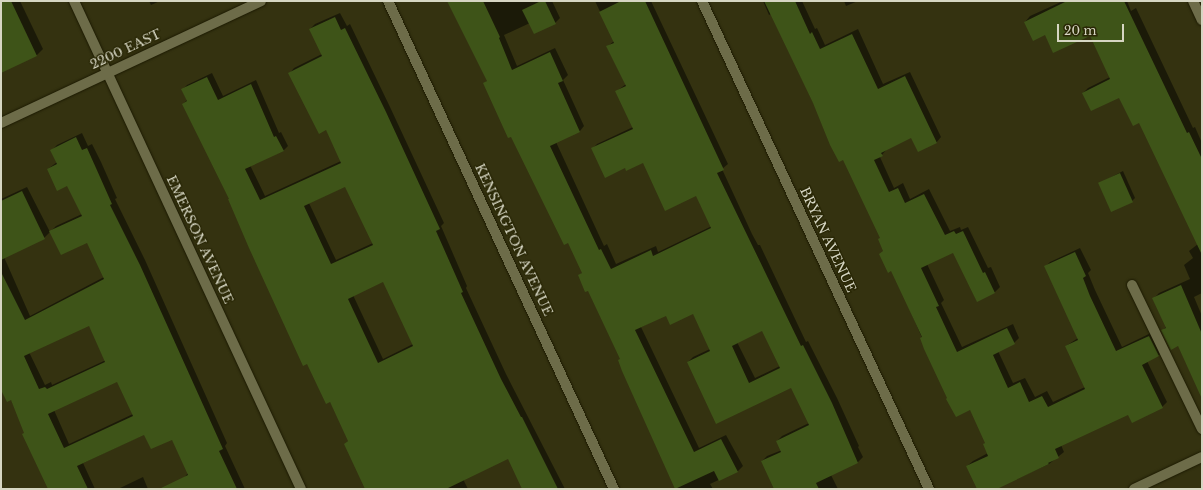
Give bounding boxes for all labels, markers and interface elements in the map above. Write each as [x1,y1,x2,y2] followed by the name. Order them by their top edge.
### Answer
[1059,16,1126,42] scale bar
[1064,23,1096,38] text: 20 m
[88,27,164,73] street label: 2200 EAST
[471,161,555,319] street label: KENSINGTON AVENUE
[162,173,236,307] street label: EMERSON AVENUE
[796,185,858,295] street label: BRYAN AVENUE

